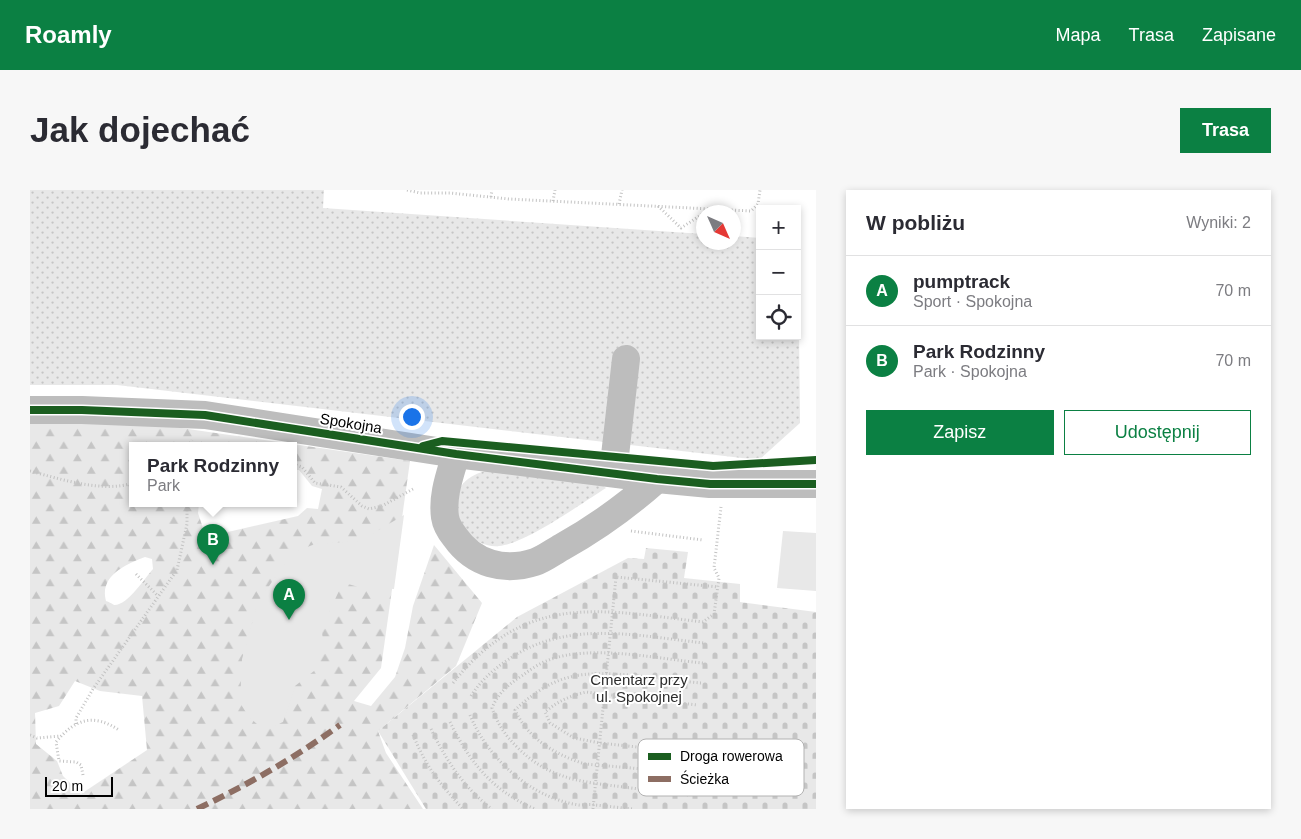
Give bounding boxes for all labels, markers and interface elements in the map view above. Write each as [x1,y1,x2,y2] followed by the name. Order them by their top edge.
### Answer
[25,21,112,48] text: Roamly
[1056,25,1101,45] text: Mapa
[1129,25,1174,45] text: Trasa
[1202,25,1276,45] text: Zapisane
[1180,108,1271,153] button: Trasa
[30,110,250,149] text: Jak dojechać
[696,205,741,250] north arrow
[756,205,801,340] map controls
[756,205,801,250] button: +
[866,211,965,234] text: W pobliżu
[1186,214,1251,231] text: Wyniki: 2
[756,250,801,295] button: −
[913,271,1010,292] text: pumptrack
[876,282,888,299] text: A
[1215,282,1251,299] text: 70 m
[913,293,1032,310] text: Sport · Spokojna
[756,295,801,340] button: locate
[913,341,1045,362] text: Park Rodzinny
[876,352,888,369] text: B
[1215,352,1251,369] text: 70 m
[913,363,1027,380] text: Park · Spokojna
[399,404,425,430] your location
[319,410,384,436] street label: Spokojna
[866,410,1054,455] button: Zapisz
[1064,410,1251,455] button: Udostępnij
[129,442,297,507] popup
[147,455,279,476] text: Park Rodzinny
[147,477,180,494] text: Park
[197,524,229,565] pin: B
[273,579,305,620] pin: A
[590,671,688,705] park label: Cmentarz przy ul. Spokojnej
[638,739,804,796] legend
[680,748,783,764] text: Droga rowerowa
[680,770,729,787] text: Ścieżka
[45,774,112,797] scale bar
[52,778,83,794] text: 20 m

